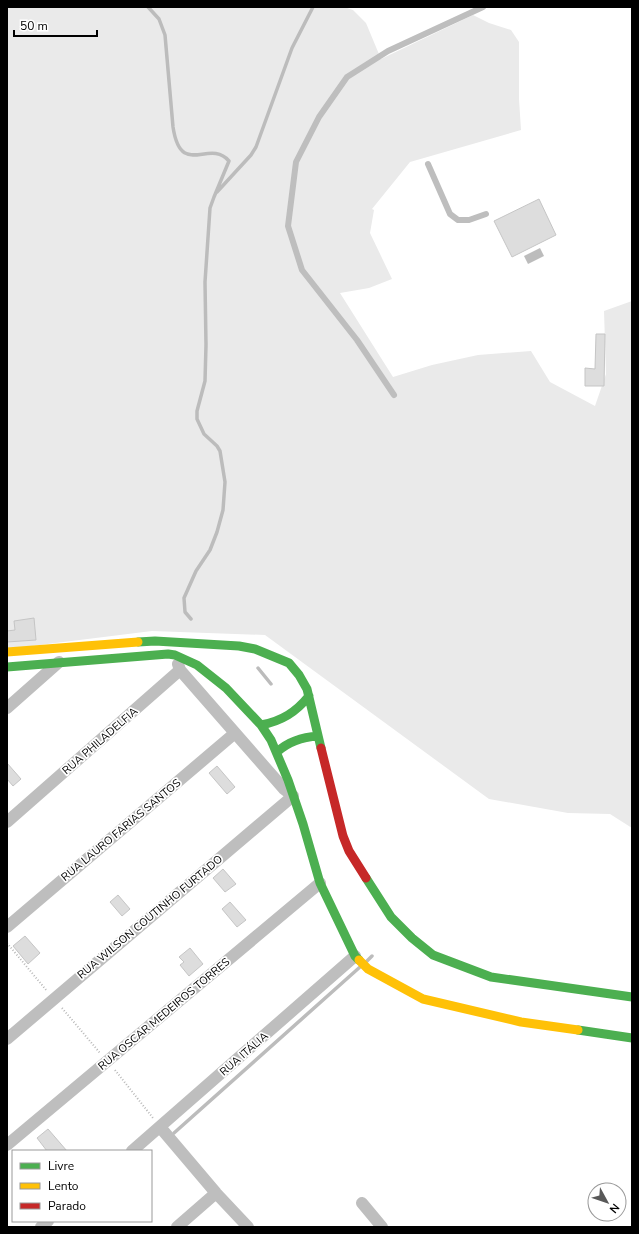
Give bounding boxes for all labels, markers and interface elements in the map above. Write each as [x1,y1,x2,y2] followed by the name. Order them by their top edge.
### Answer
[14,12,97,38] scale bar
[20,18,48,34] text: 50 m
[59,704,141,778] street label: RUA PHILADELFIA
[58,775,184,885] street label: RUA LAURO FARIAS SANTOS
[74,852,226,982] street label: RUA WILSON COUTINHO FURTADO
[95,954,233,1074] street label: RUA OSCAR MEDEIROS TORRES
[216,1028,271,1079] street label: RUA ITÁLIA
[12,1150,152,1222] legend
[48,1158,74,1174] text: Livre
[48,1178,79,1194] text: Lento
[587,1182,627,1222] north arrow
[48,1198,86,1214] text: Parado
[606,1200,623,1216] text: N

